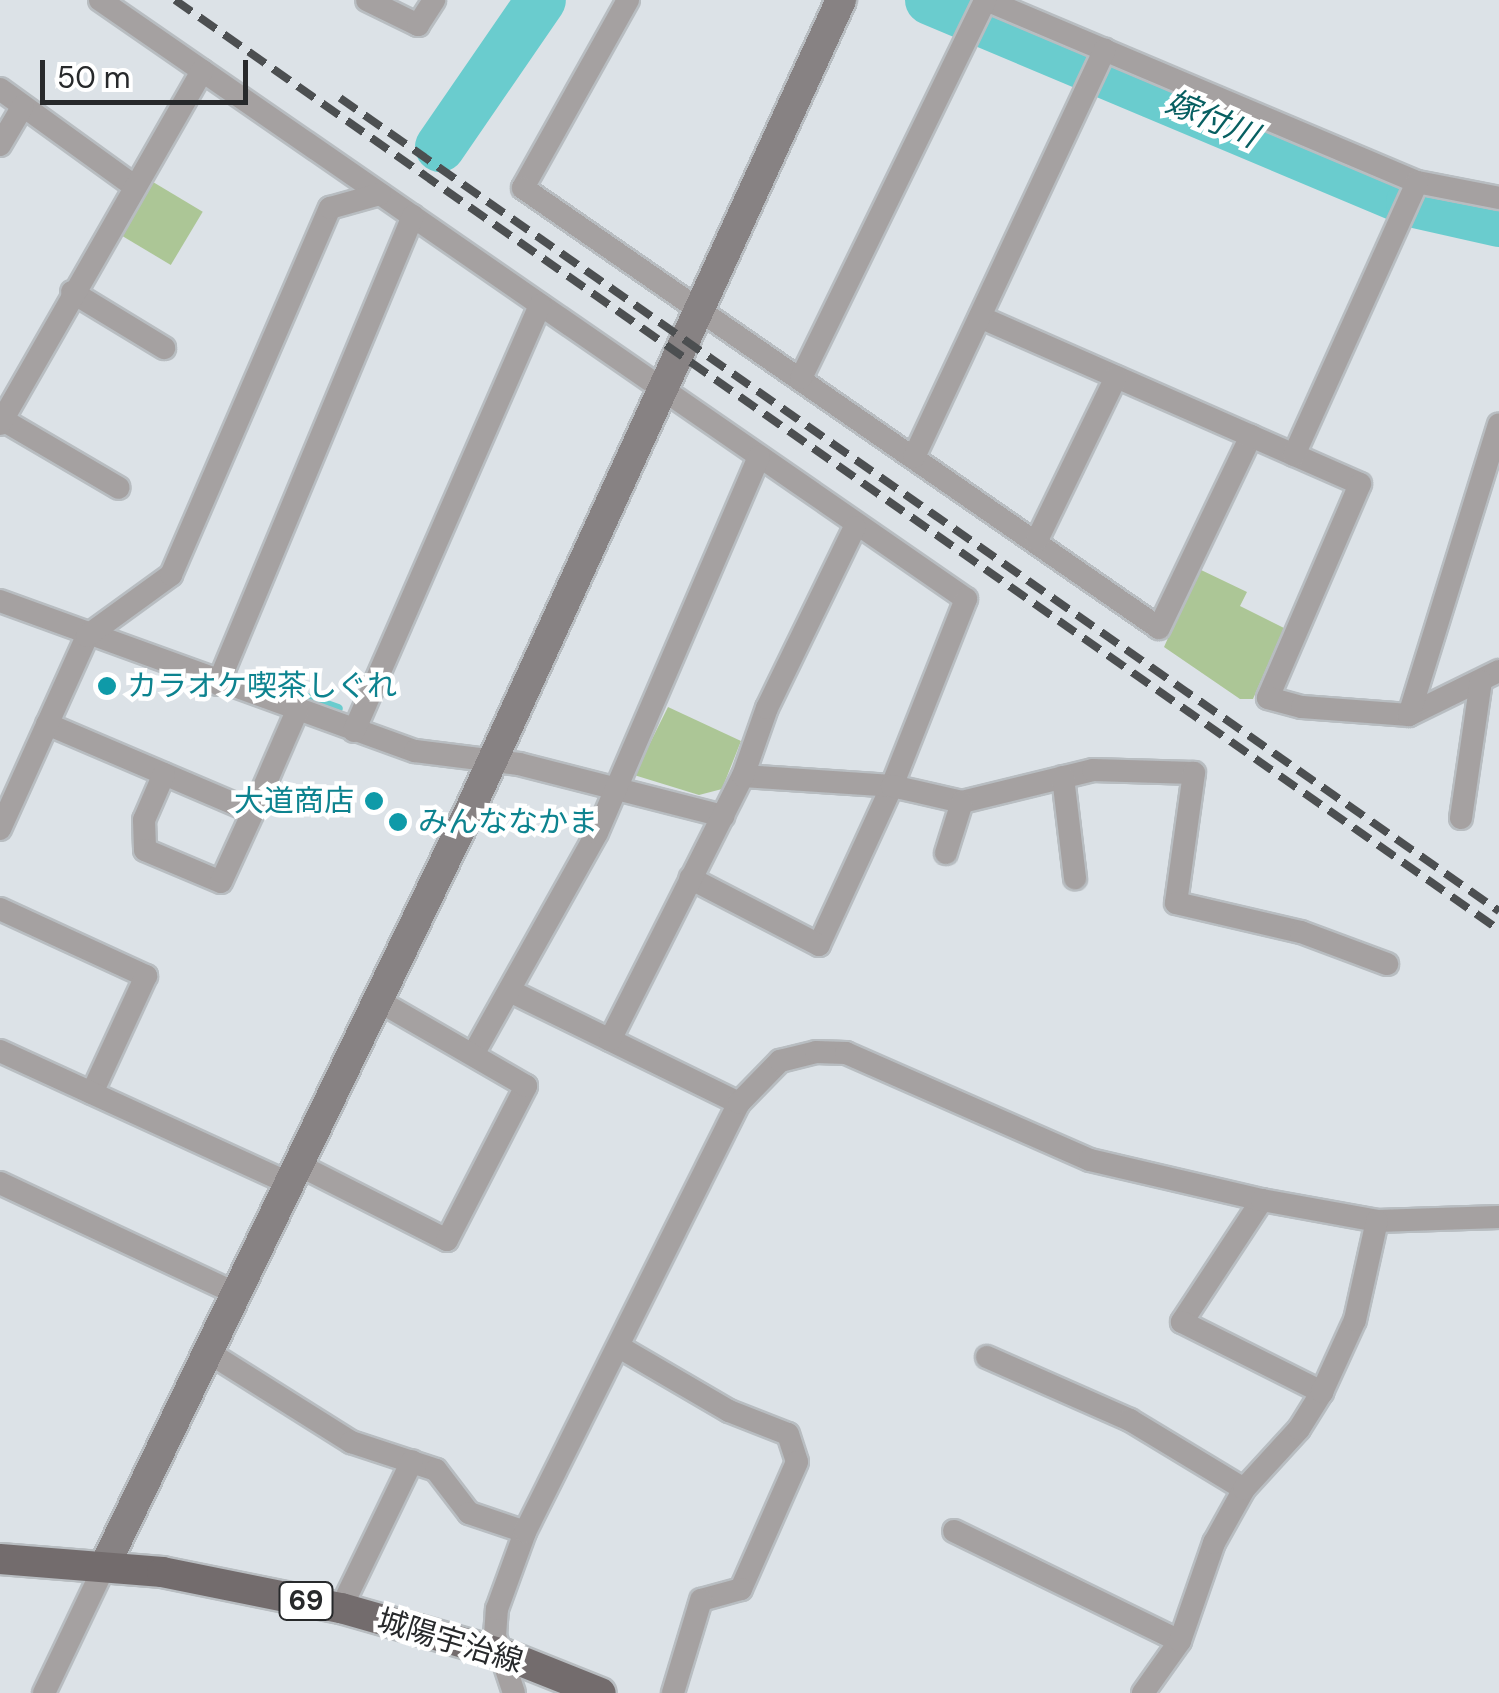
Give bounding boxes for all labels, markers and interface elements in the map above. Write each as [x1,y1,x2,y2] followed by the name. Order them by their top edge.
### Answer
[45,40,252,102] scale bar
[57,58,131,97] text: 50 m
[1160,83,1264,155] water label: 嫁付川
[127,668,397,704] place label: カラオケ喫茶しぐれ
[96,675,118,697] marker: カラオケ喫茶しぐれ
[234,783,354,819] place label: 大道商店
[363,790,385,812] marker: 大道商店
[418,804,598,840] place label: みんななかま
[387,811,409,833] marker: みんななかま
[278,1578,334,1624] road number: 69
[373,1602,527,1680] street label: 城陽宇治線

